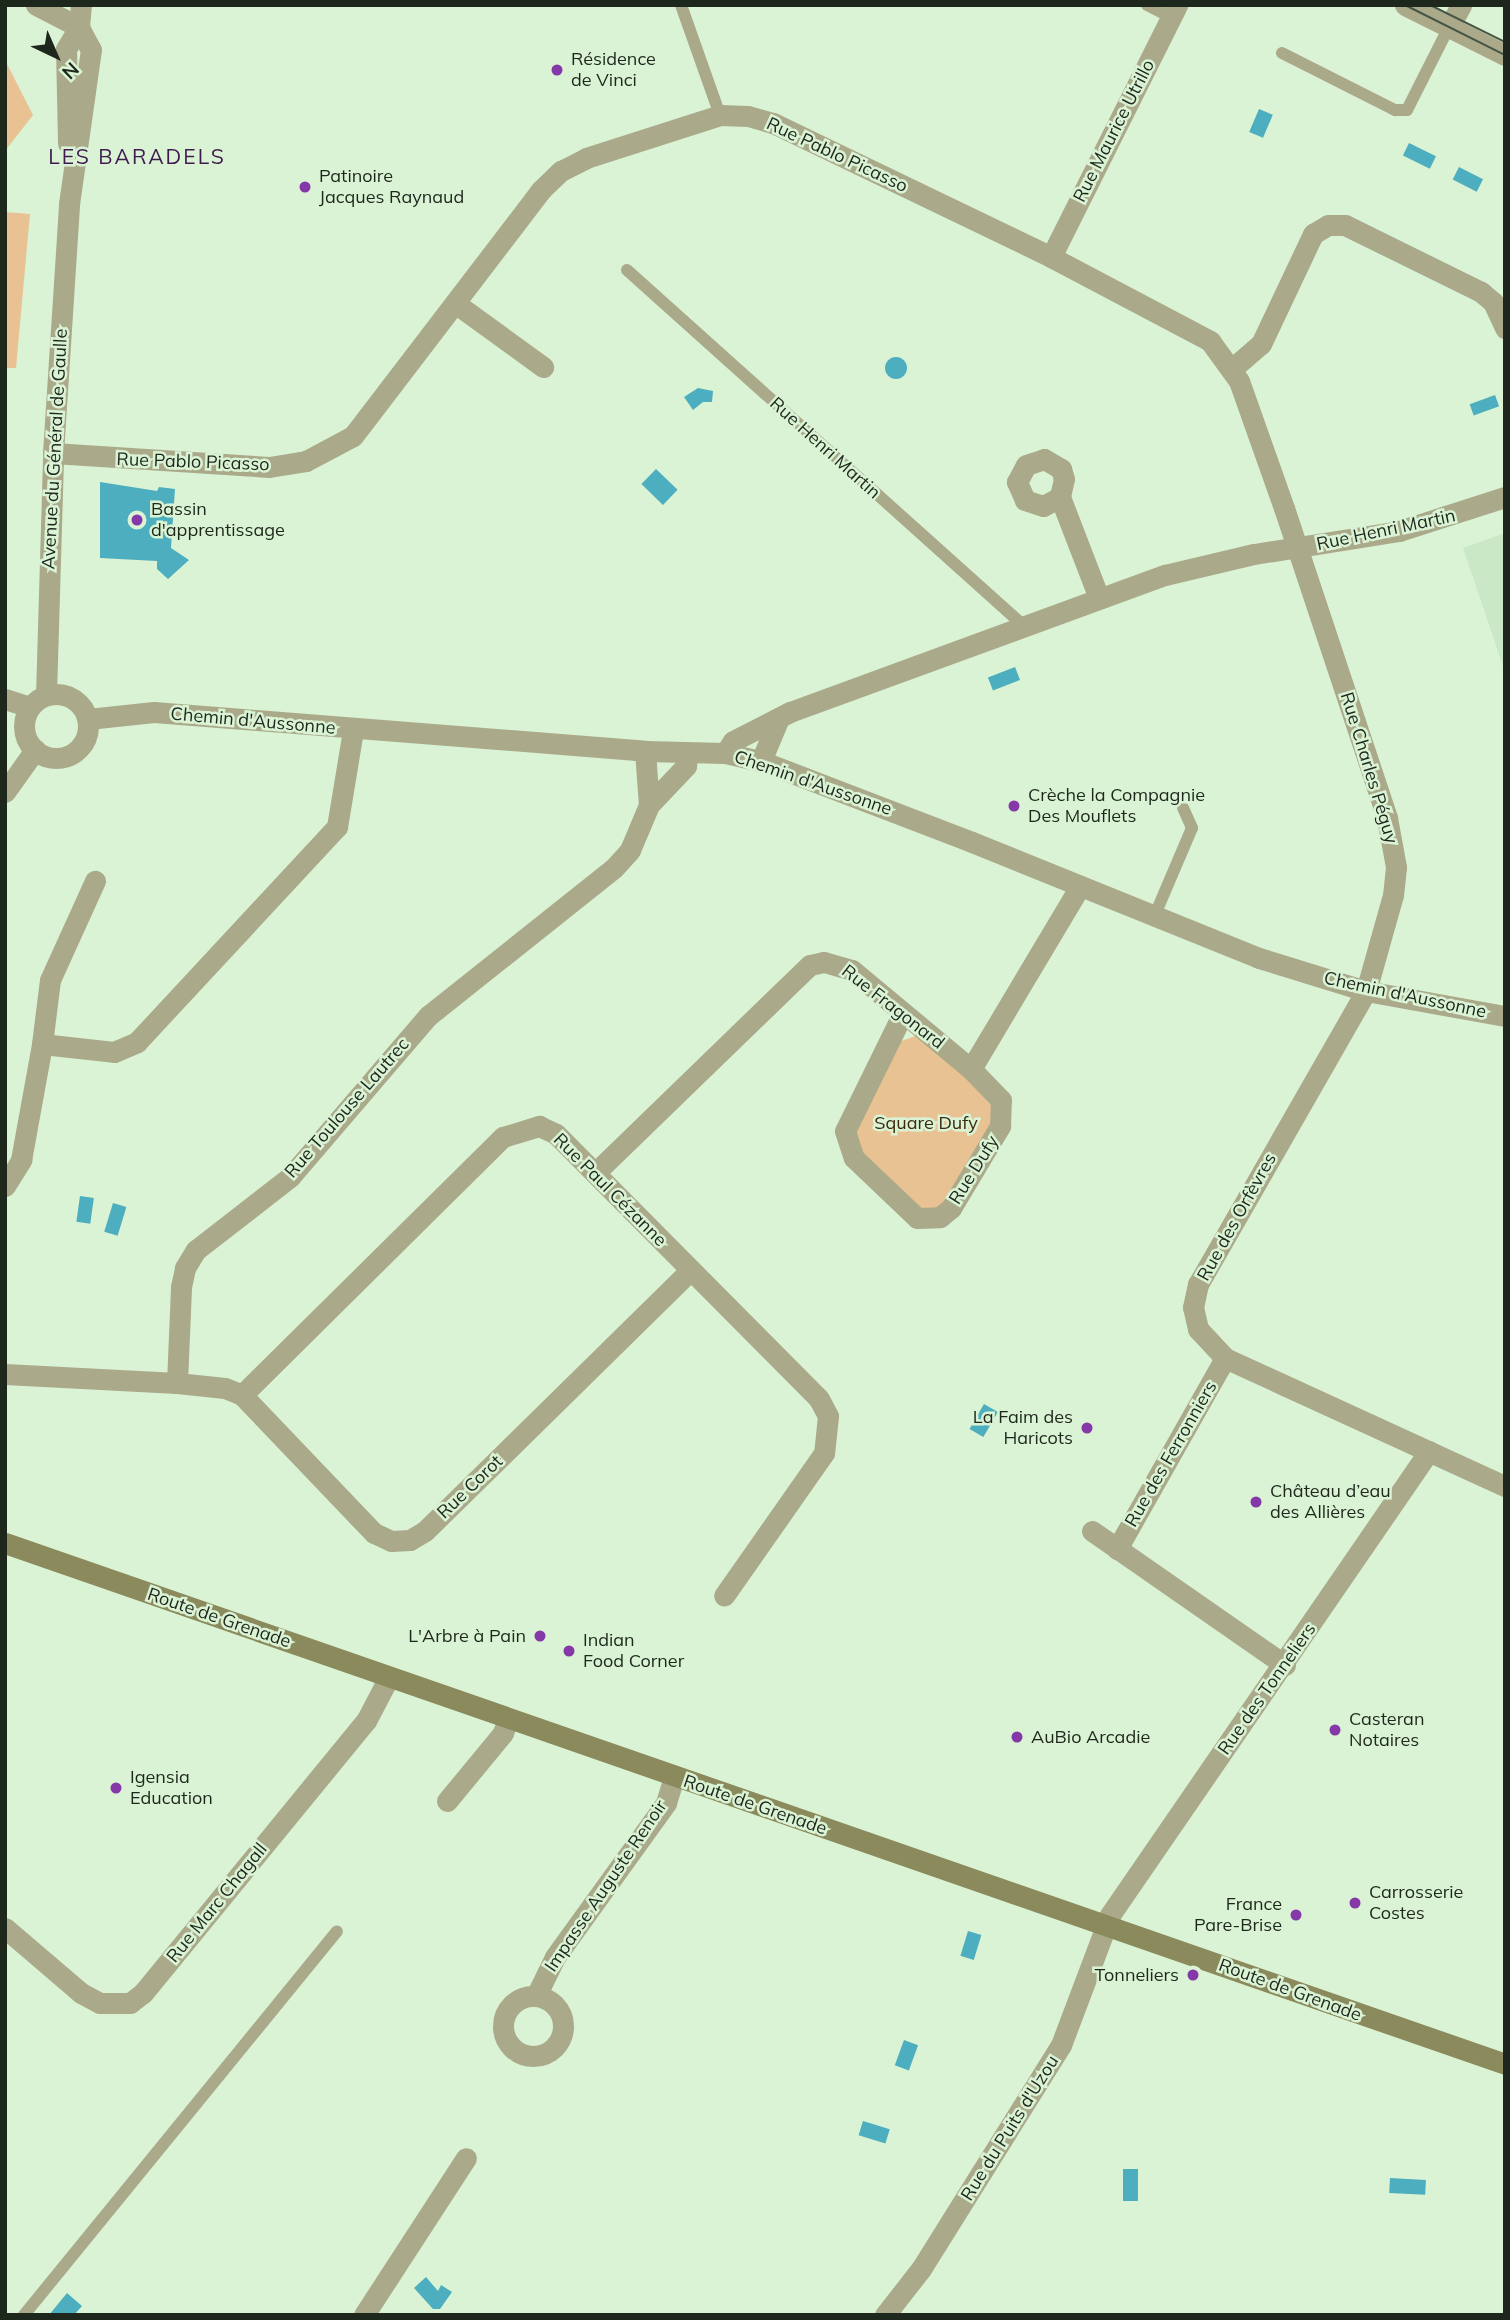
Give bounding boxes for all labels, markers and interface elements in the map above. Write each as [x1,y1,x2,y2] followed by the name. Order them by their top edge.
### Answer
[21,21,91,91] north arrow
[571,49,656,92] place label: Résidence de Vinci
[1069,56,1159,206] street label: Rue Maurice Utrillo
[57,57,84,85] text: N
[549,62,565,78] marker: Résidence de Vinci
[763,113,911,197] street label: Rue Pablo Picasso
[50,143,224,169] district label: LES BARADELS
[319,166,464,208] place label: Patinoire Jacques Raynaud
[297,179,313,195] marker: Patinoire Jacques Raynaud
[38,328,72,570] street label: Avenue du Général de Gaulle
[765,393,885,503] street label: Rue Henri Martin
[116,449,270,475] street label: Rue Pablo Picasso
[151,499,285,542] place label: Bassin d'apprentissage
[1315,505,1457,555] street label: Rue Henri Martin
[129,512,145,528] marker: Bassin d'apprentissage
[1336,690,1402,846] street label: Rue Charles Péguy
[170,703,336,739] street label: Chemin d'Aussonne
[731,746,895,820] street label: Chemin d'Aussonne
[1028,785,1205,828] place label: Crèche la Compagnie Des Mouflets
[1006,798,1022,814] marker: Crèche la Compagnie Des Mouflets
[837,960,949,1054] street label: Rue Fragonard
[1322,967,1488,1023] street label: Chemin d'Aussonne
[280,1034,414,1182] street label: Rue Toulouse Lautrec
[874,1112,978,1134] park label: Square Dufy
[549,1129,671,1251] street label: Rue Paul Cézanne
[945,1132,1003,1208] street label: Rue Dufy
[1193,1149,1281,1285] street label: Rue des Orfèvres
[1120,1377,1222,1531] street label: Rue des Ferronniers
[973,1407,1073,1450] place label: La Faim des Haricots
[1079,1420,1095,1436] marker: La Faim des Haricots
[433,1451,507,1523] street label: Rue Corot
[1270,1481,1391,1524] place label: Château d’eau des Allières
[1248,1494,1264,1510] marker: Château d’eau des Allières
[144,1583,294,1653] street label: Route de Grenade
[1213,1619,1321,1759] street label: Rue des Tonneliers
[408,1625,526,1647] place label: L'Arbre à Pain
[532,1628,548,1644] marker: L'Arbre à Pain
[583,1630,684,1672] place label: Indian Food Corner
[561,1643,577,1659] marker: Indian Food Corner
[1349,1709,1424,1752] place label: Casteran Notaires
[1327,1722,1343,1738] marker: Casteran Notaires
[1031,1726,1150,1748] place label: AuBio Arcadie
[1009,1729,1025,1745] marker: AuBio Arcadie
[130,1767,213,1810] place label: Igensia Education
[680,1770,830,1840] street label: Route de Grenade
[108,1780,124,1796] marker: Igensia Education
[540,1796,672,1976] street label: Impasse Auguste Renoir
[162,1839,272,1967] street label: Rue Marc Chagall
[1369,1882,1463,1924] place label: Carrosserie Costes
[1194,1894,1282,1937] place label: France Pare-Brise
[1347,1895,1363,1911] marker: Carrosserie Costes
[1288,1907,1304,1923] marker: France Pare-Brise
[1216,1954,1364,2026] street label: Route de Grenade
[1095,1964,1179,1986] place label: Tonneliers
[1185,1967,1201,1983] marker: Tonneliers
[957,2051,1063,2205] street label: Rue du Puits d'Uzou

